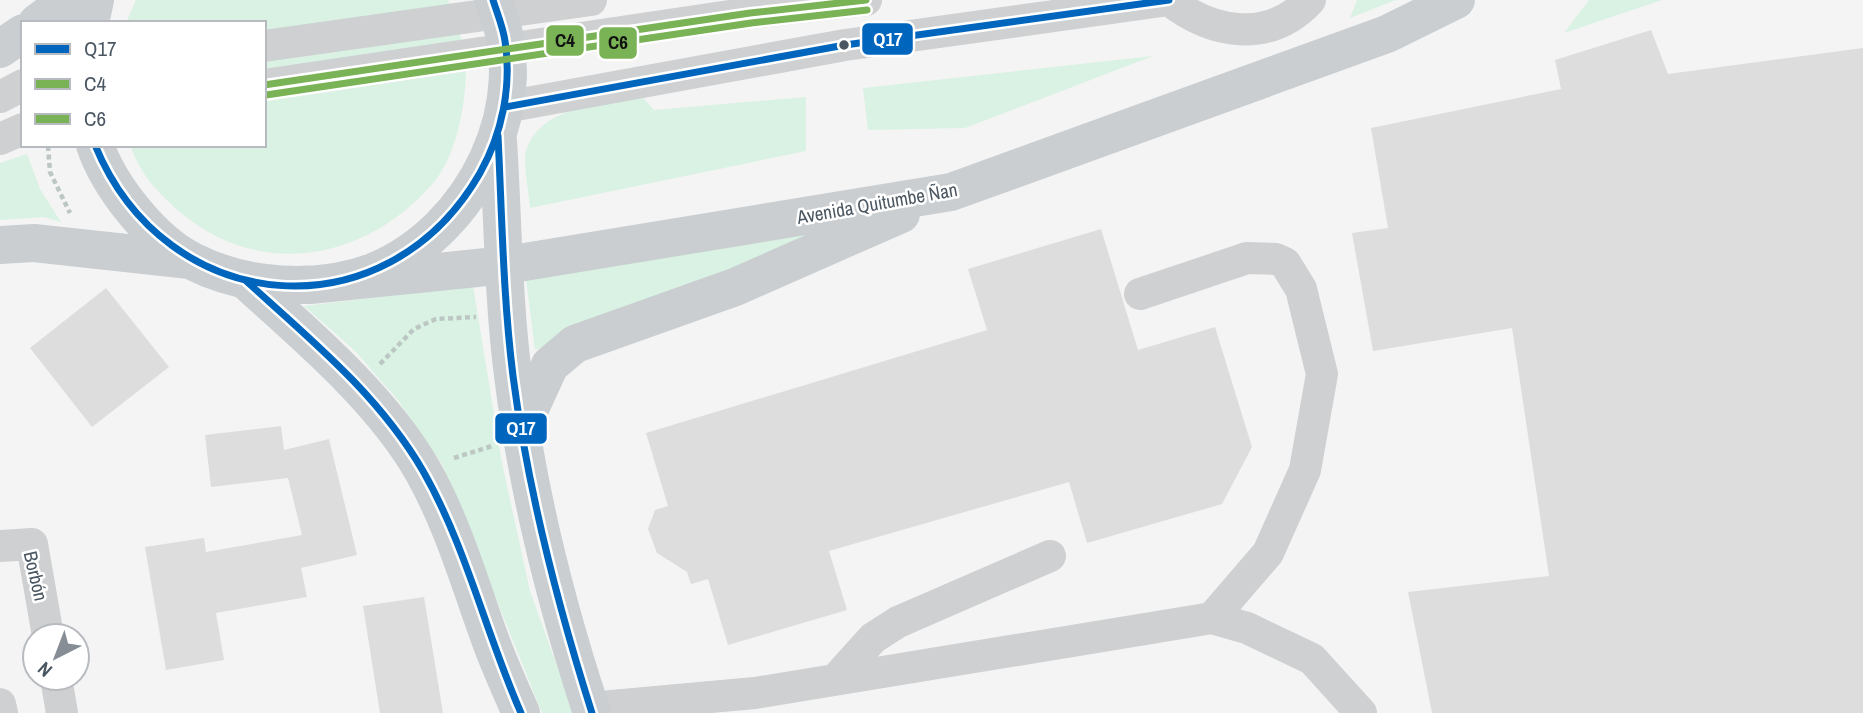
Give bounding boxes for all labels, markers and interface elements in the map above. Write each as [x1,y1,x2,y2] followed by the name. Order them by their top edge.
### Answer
[21,21,266,147] legend
[861,22,914,56] line badge: Q17
[545,24,585,57] line badge: C4
[598,26,638,60] line badge: C6
[873,26,903,52] text: Q17
[555,27,575,53] text: C4
[608,29,628,55] text: C6
[84,34,117,63] text: Q17
[837,38,851,52] unlabelled marker
[84,69,106,98] text: C4
[84,104,106,133] text: C6
[794,176,959,230] street label: Avenida Quitumbe Ñan
[494,412,548,445] line badge: Q17
[506,415,536,441] text: Q17
[18,549,54,603] street label: Borbón
[21,622,91,692] north arrow
[32,656,58,683] text: N

